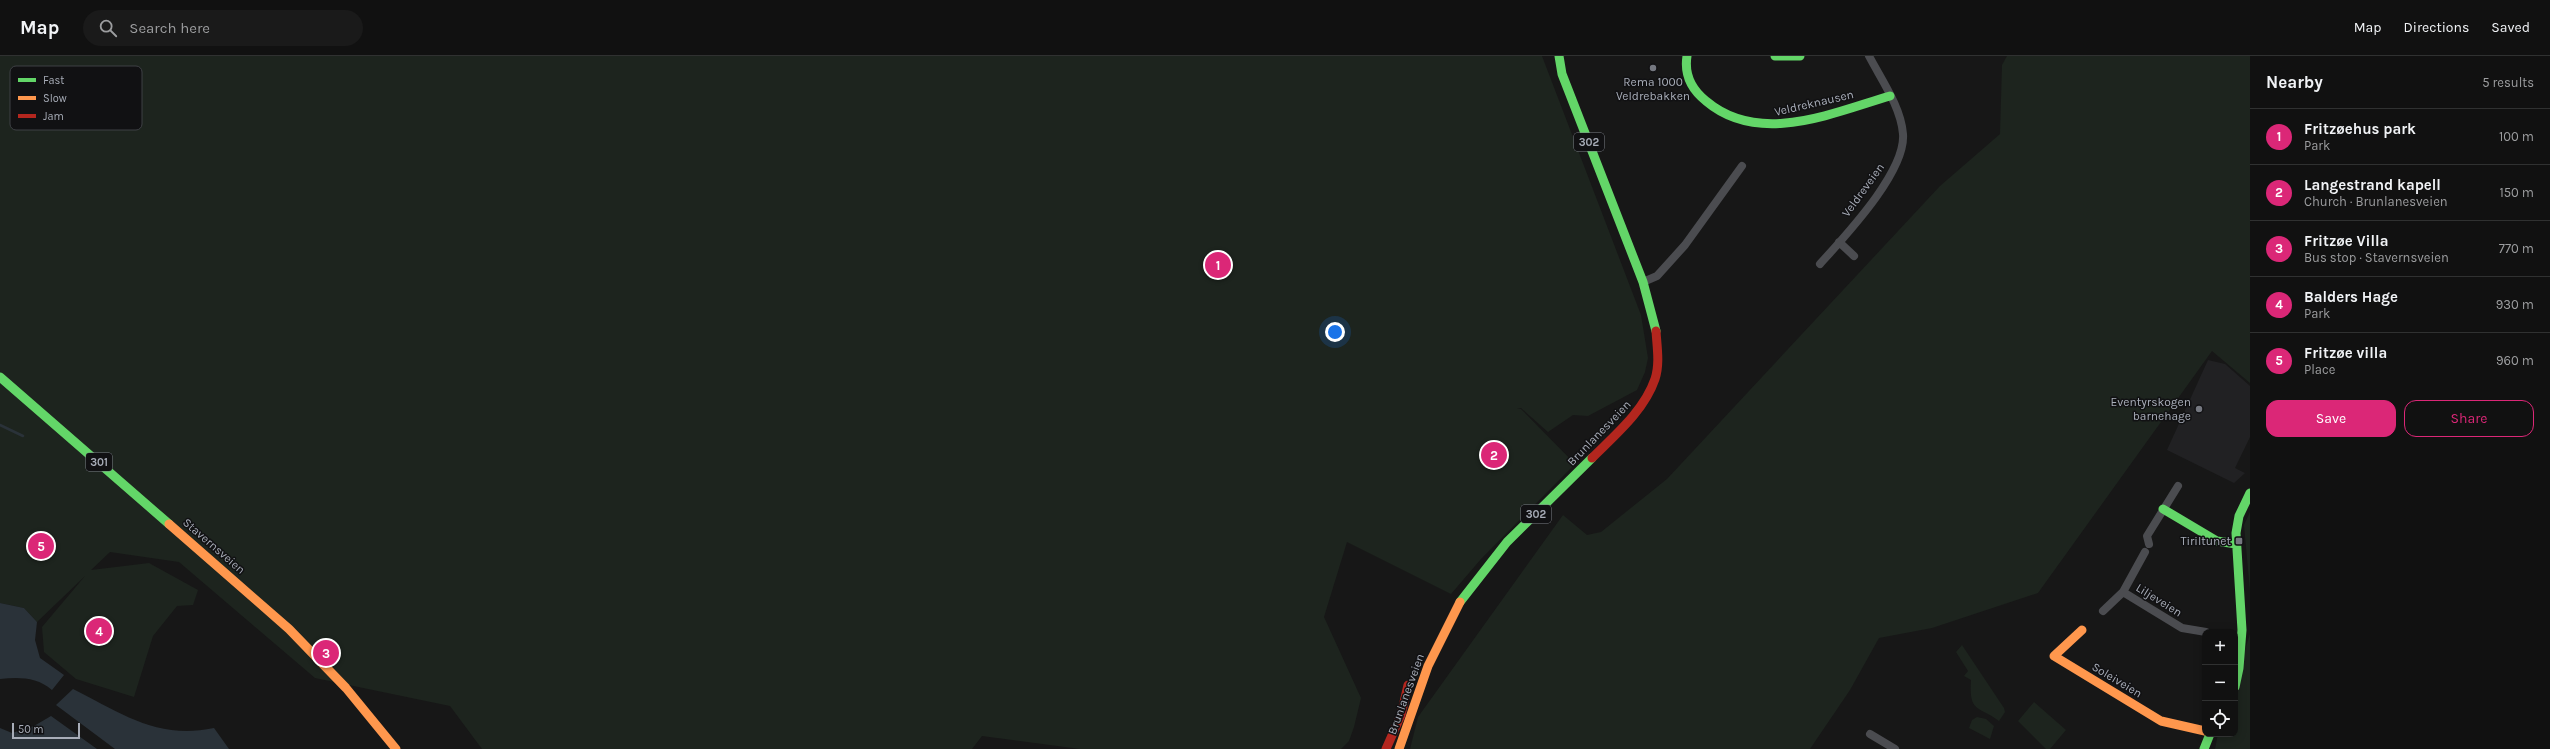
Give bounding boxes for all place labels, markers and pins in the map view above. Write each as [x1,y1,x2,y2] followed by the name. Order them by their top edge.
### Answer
[1648,63,1658,73] marker: Rema 1000 Veldrebakken
[1616,75,1690,103] place label: Rema 1000 Veldrebakken
[1205,250,1231,280] pin: 1
[2111,395,2191,423] place label: Eventyrskogen barnehage
[2194,404,2204,414] marker: Eventyrskogen barnehage
[1481,440,1507,470] pin: 2
[28,531,54,561] pin: 5
[2180,534,2231,548] place label: Tiriltunet
[2234,536,2244,546] marker: Tiriltunet
[86,616,112,646] pin: 4
[313,638,339,668] pin: 3

